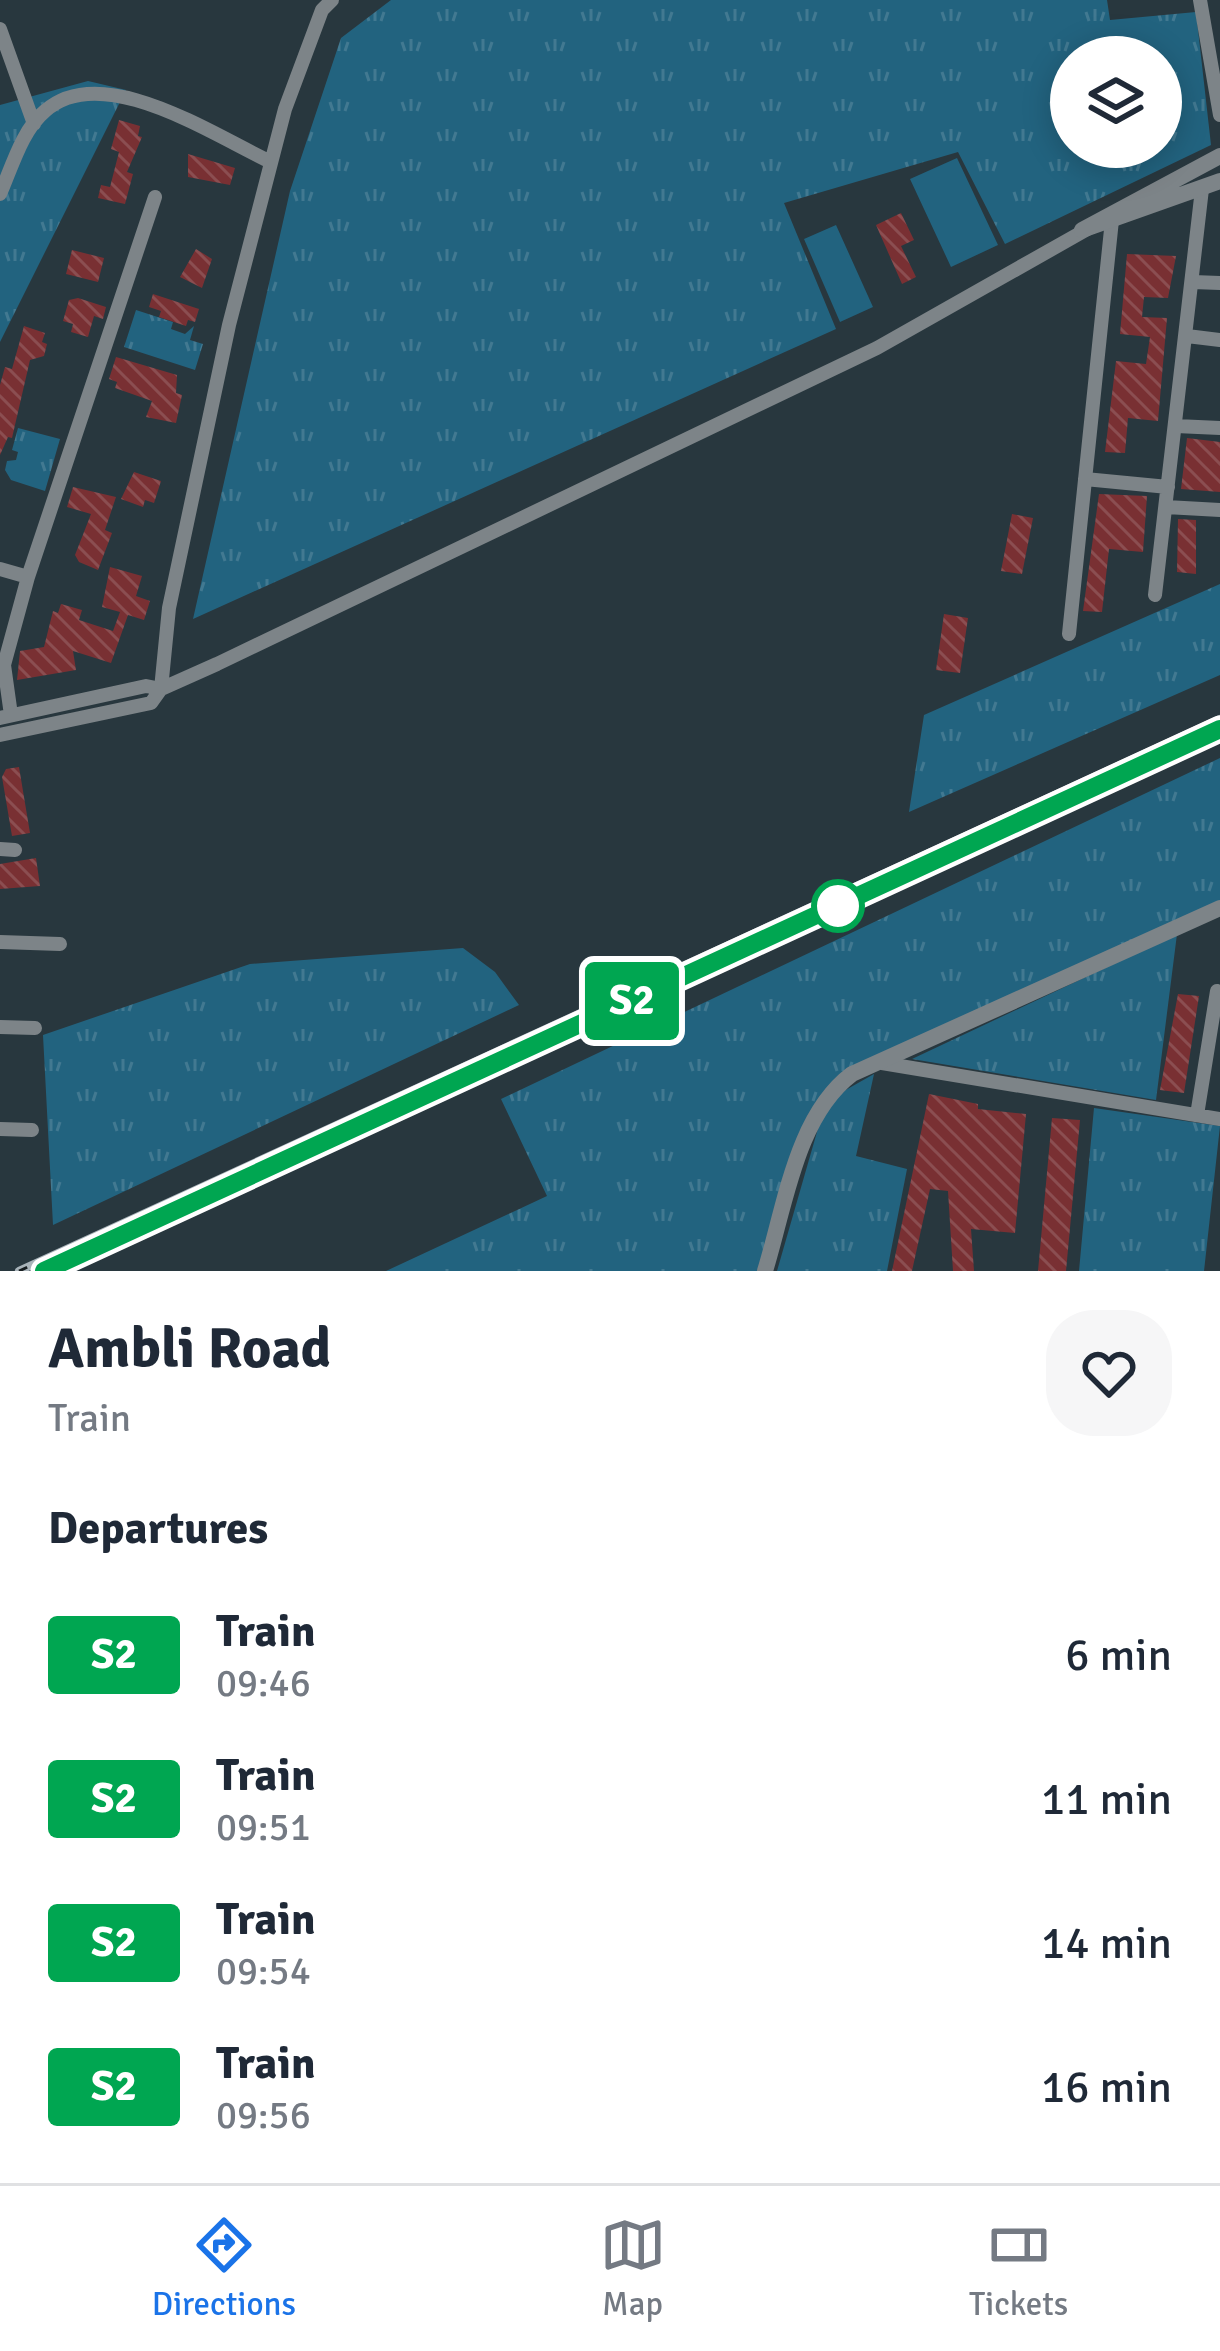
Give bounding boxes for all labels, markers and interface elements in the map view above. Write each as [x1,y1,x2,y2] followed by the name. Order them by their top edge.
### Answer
[1050,36,1182,168] map controls
[1050,36,1182,168] button: layers
[813,881,863,931] unlabelled marker
[578,962,686,1040] line badge: S2
[609,975,655,1026] text: S2
[1046,1310,1172,1436] button: heart
[48,1313,331,1384] text: Ambli Road
[48,1394,131,1442] text: Train
[48,1501,268,1556] text: Departures
[216,1604,316,1659] text: Train
[1065,1628,1172,1683] text: 6 min
[91,1629,137,1680] text: S2
[216,1659,311,1707] text: 09:46
[216,1748,316,1803] text: Train
[1041,1772,1172,1827] text: 11 min
[91,1773,137,1824] text: S2
[216,1803,311,1851] text: 09:51
[216,1892,316,1947] text: Train
[1041,1916,1172,1971] text: 14 min
[91,1917,137,1968] text: S2
[216,1947,311,1995] text: 09:54
[216,2036,316,2091] text: Train
[1041,2060,1172,2115] text: 16 min
[91,2061,137,2112] text: S2
[216,2091,311,2139] text: 09:56
[152,2212,296,2325] tab: Directions
[600,2212,666,2325] tab: Map
[969,2212,1068,2325] tab: Tickets

